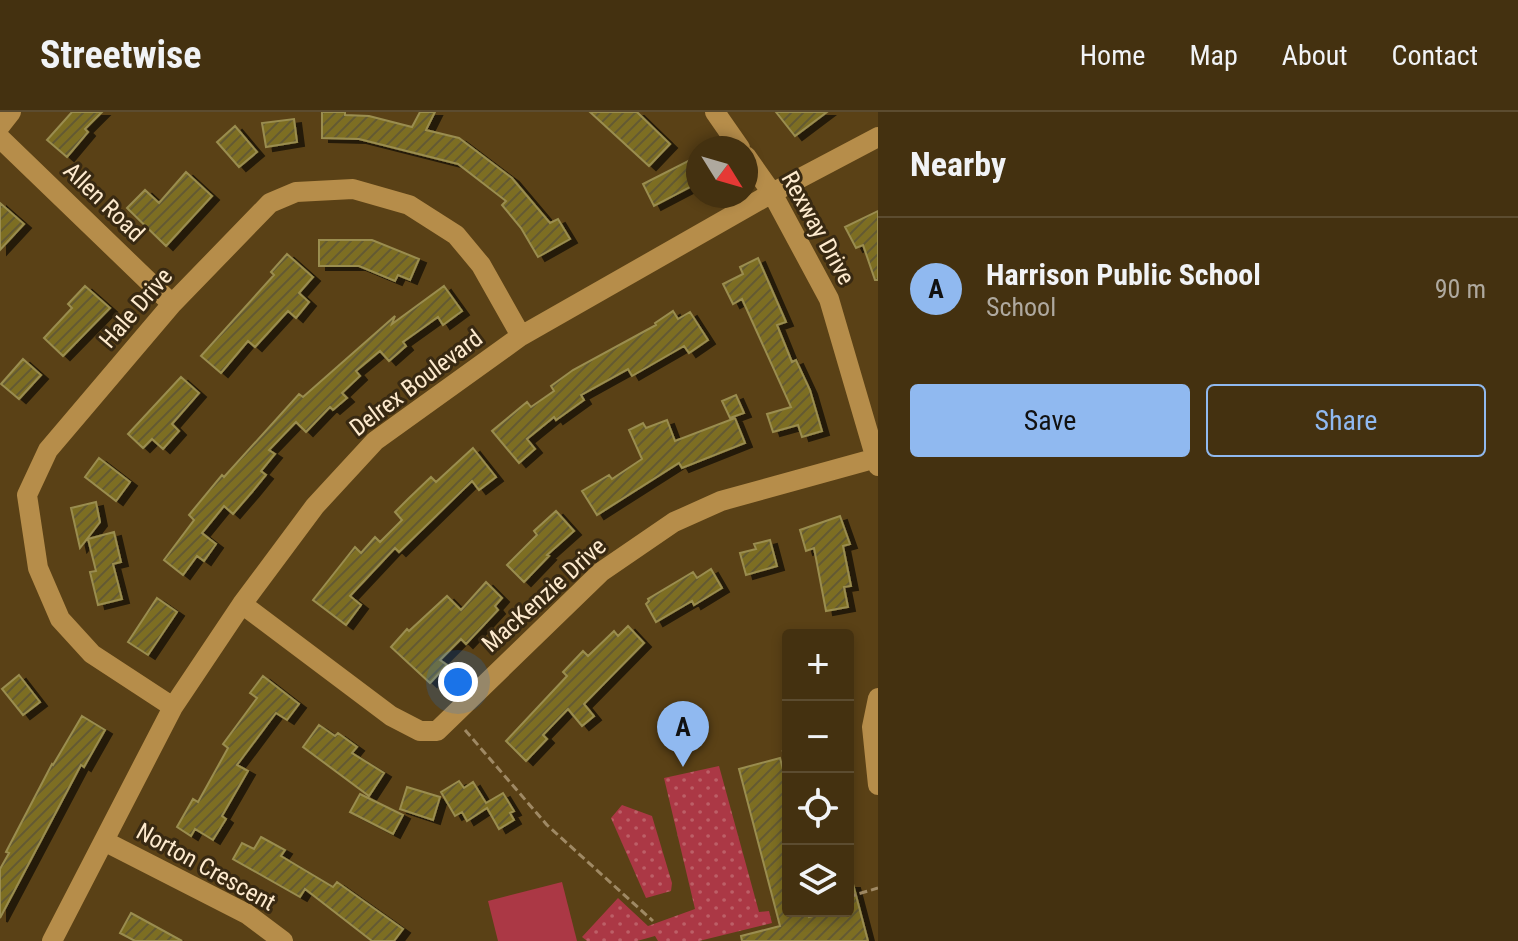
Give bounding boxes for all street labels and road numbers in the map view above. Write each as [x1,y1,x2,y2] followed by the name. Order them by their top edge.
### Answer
[58,157,150,247] street label: Allen Road
[775,167,861,289] street label: Rexway Drive
[94,262,178,354] street label: Hale Drive
[344,324,488,442] street label: Delrex Boulevard
[476,532,612,658] street label: MacKenzie Drive
[132,817,280,917] street label: Norton Crescent

